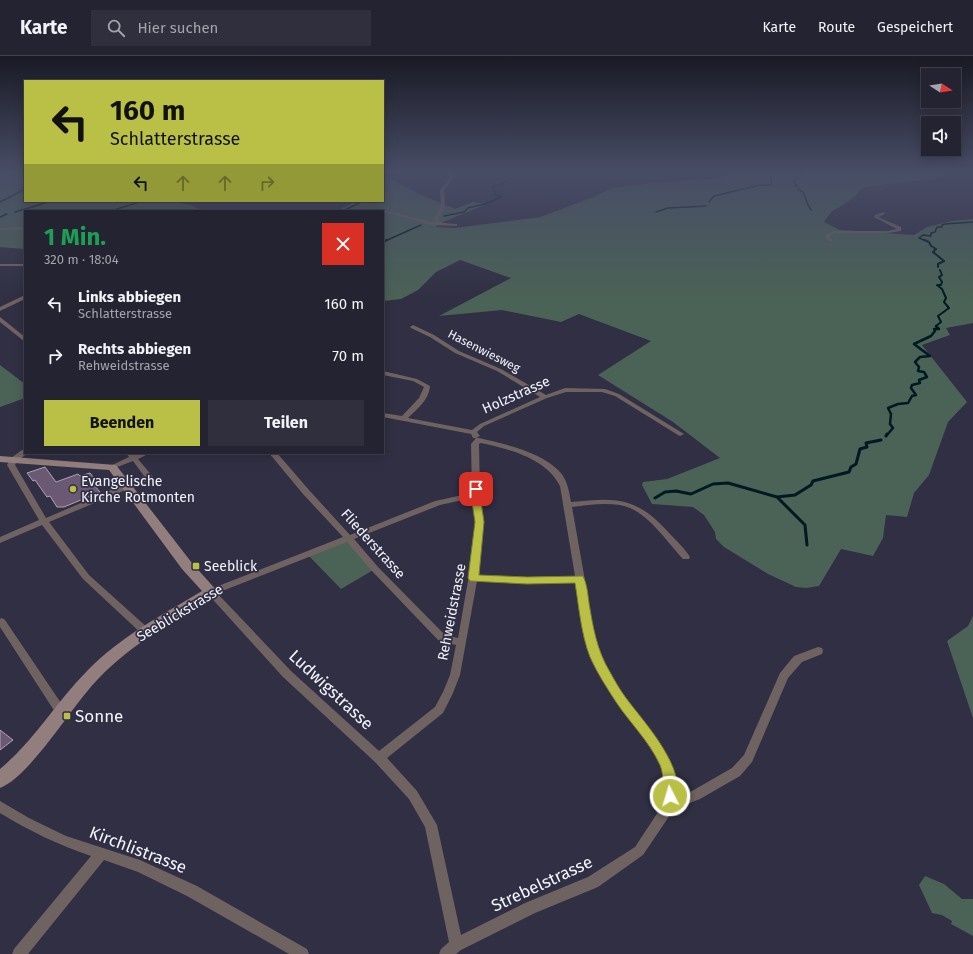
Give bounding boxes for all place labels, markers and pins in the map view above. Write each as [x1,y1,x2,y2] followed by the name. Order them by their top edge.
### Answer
[459,472,493,506] pin
[81,473,195,506] place label: Evangelische Kirche Rotmonten
[68,484,78,494] marker: Evangelische Kirche Rotmonten
[204,558,258,575] place label: Seeblick
[191,561,201,571] marker: Seeblick
[75,706,123,727] place label: Sonne
[62,711,72,721] marker: Sonne

